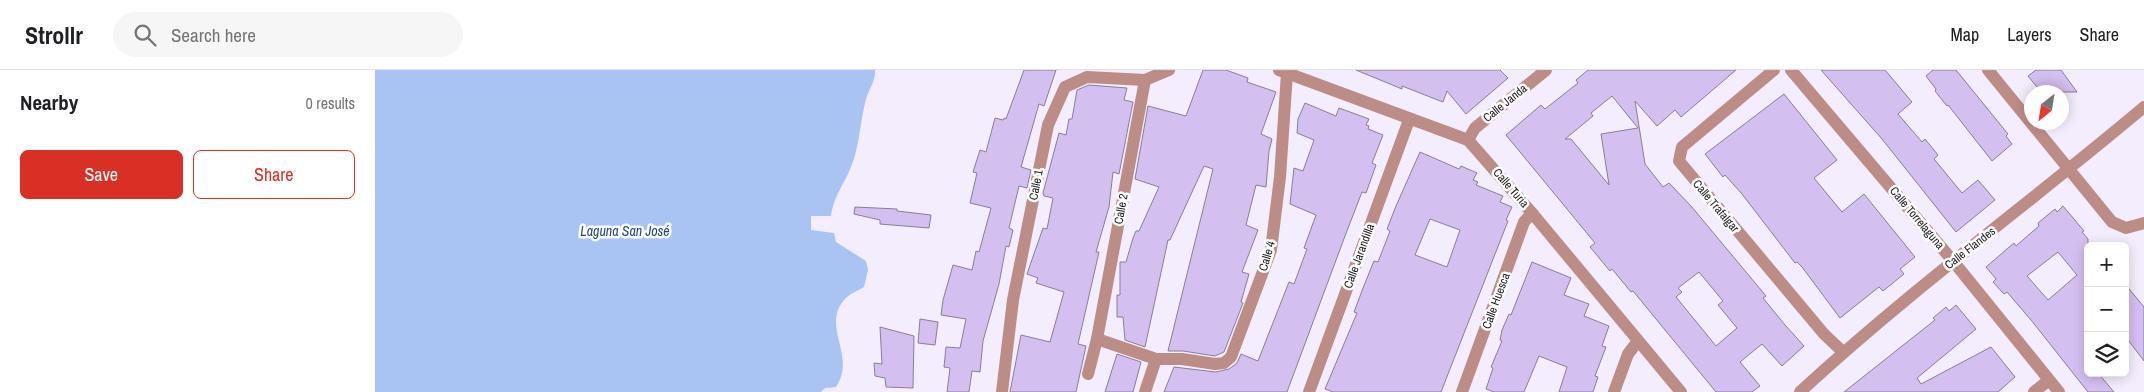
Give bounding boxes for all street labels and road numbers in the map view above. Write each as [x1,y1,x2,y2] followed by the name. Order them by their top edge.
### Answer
[1480,80,1531,126] street label: Calle Janda
[1490,165,1533,211] street label: Calle Turia
[1025,168,1047,202] street label: Calle 1
[1689,176,1743,236] street label: Calle Trafalgar
[1886,183,1948,253] street label: Calle Torrelaguna
[1110,193,1132,225] street label: Calle 2
[1340,221,1378,291] street label: Calle Jarandilla
[1941,223,1999,273] street label: Calle Flandes
[1255,239,1279,273] street label: Calle 4
[1478,270,1514,331] street label: Calle Huesca

